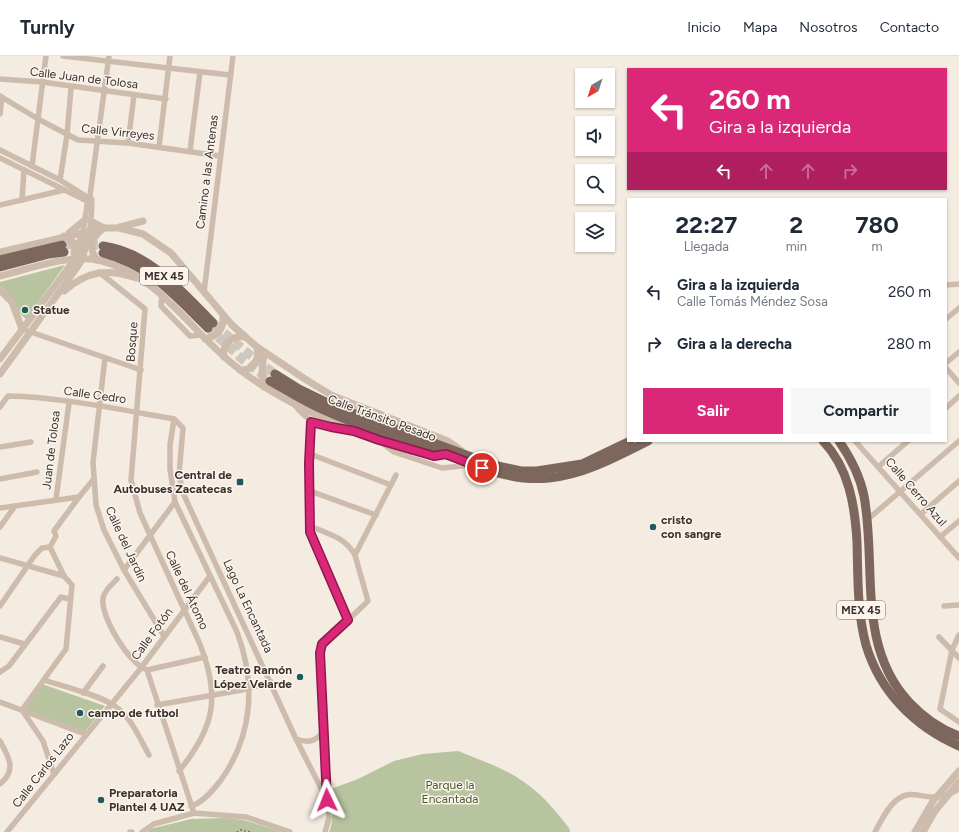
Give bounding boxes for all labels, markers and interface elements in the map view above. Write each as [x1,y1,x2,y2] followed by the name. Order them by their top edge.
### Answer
[20,16,75,39] text: Turnly
[687,19,721,36] text: Inicio
[743,19,777,36] text: Mapa
[799,19,858,36] text: Nosotros
[880,19,939,36] text: Contacto
[29,64,139,92] street label: Calle Juan de Tolosa
[575,68,615,108] north arrow
[575,68,615,252] map controls
[709,82,791,116] text: 260 m
[643,84,695,136] icon: left
[193,114,221,230] street label: Camino a las Antenas
[575,116,615,156] button: sound
[709,116,851,138] text: Gira a la izquierda
[81,121,156,143] street label: Calle Virreyes
[713,160,735,182] icon: left
[755,160,777,182] icon: ahead
[797,160,819,182] icon: ahead
[839,160,861,182] icon: right
[575,164,615,204] button: search
[675,210,737,239] text: 22:27
[789,210,803,239] text: 2
[855,210,899,239] text: 780
[575,212,615,252] button: layers
[684,239,729,254] text: Llegada
[786,239,807,254] text: min
[871,239,883,254] text: m
[140,267,188,285] road number: MEX 45
[677,276,799,294] text: Gira a la izquierda
[643,281,665,303] icon: left
[888,283,931,301] text: 260 m
[677,294,828,309] text: Calle Tomás Méndez Sosa
[33,303,70,317] place label: Statue
[20,305,30,315] marker: Statue
[124,321,140,362] street label: Bosque
[643,333,665,355] icon: right
[677,335,792,353] text: Gira a la derecha
[887,335,931,353] text: 280 m
[63,384,127,406] street label: Calle Cedro
[643,388,783,434] button: Salir
[791,388,931,434] button: Compartir
[326,392,438,444] street label: Calle Tránsito Pesado
[39,410,63,490] street label: Juan de Tolosa
[465,451,499,485] pin
[882,455,950,529] street label: Calle Cerro Azul
[471,457,493,479] icon: arrive
[113,468,232,496] place label: Central de Autobuses Zacatecas
[235,477,245,487] marker: Central de Autobuses Zacatecas
[102,504,150,584] street label: Calle del Jardín
[661,513,722,541] place label: cristo con sangre
[648,522,658,532] marker: cristo con sangre
[163,548,211,632] street label: Calle del Átomo
[220,557,276,655] street label: Lago La Encantada
[837,601,885,619] road number: MEX 45
[128,605,176,663] street label: Calle Fotón
[214,663,292,691] place label: Teatro Ramón López Velarde
[295,672,305,682] marker: Teatro Ramón López Velarde
[88,706,179,720] place label: campo de futbol
[75,708,85,718] marker: campo de futbol
[9,730,77,810] street label: Calle Carlos Lazo
[422,778,478,806] park label: Parque la Encantada
[306,779,348,821] position arrow
[109,786,185,814] place label: Preparatoria Plantel 4 UAZ
[96,795,106,805] marker: Preparatoria Plantel 4 UAZ

